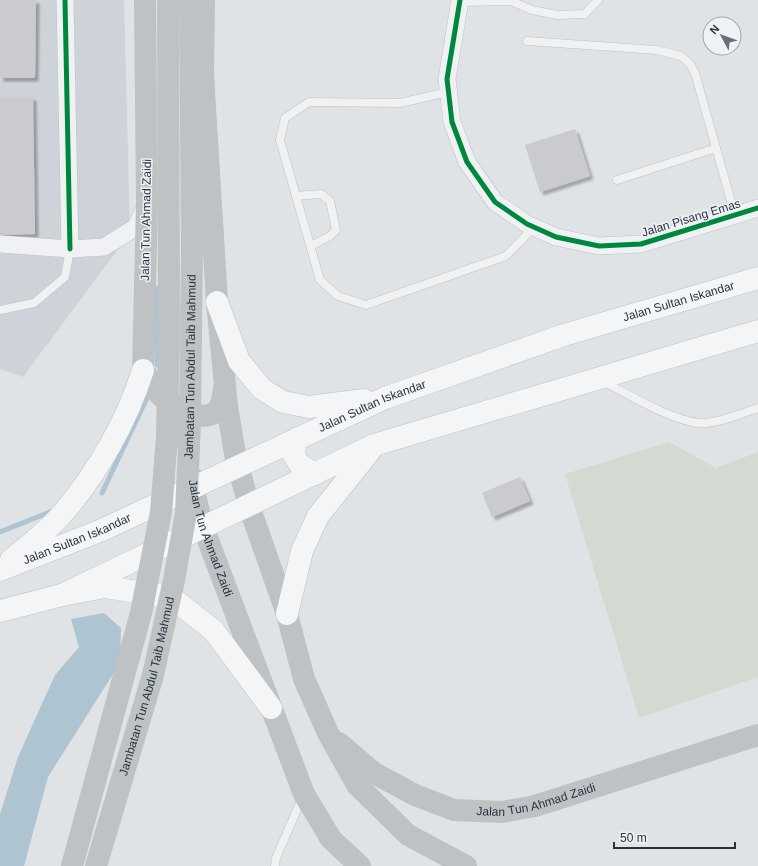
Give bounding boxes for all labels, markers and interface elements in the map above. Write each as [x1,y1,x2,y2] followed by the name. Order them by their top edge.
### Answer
[702,16,742,56] north arrow
[707,22,722,36] text: N
[138,159,154,281] street label: Jalan Tun Ahmad Zaidi
[640,196,742,240] street label: Jalan Pisang Emas
[181,274,199,459] street label: Jambatan Tun Abdul Taib Mahmud
[621,278,736,324] street label: Jalan Sultan Iskandar
[316,377,428,435] street label: Jalan Sultan Iskandar
[186,479,236,599] street label: Jalan Tun Ahmad Zaidi
[21,510,133,567] street label: Jalan Sultan Iskandar
[116,595,177,777] street label: Jambatan Tun Abdul Taib Mahmud
[476,780,597,819] street label: Jalan Tun Ahmad Zaidi
[614,824,735,850] scale bar
[620,831,647,845] text: 50 m

